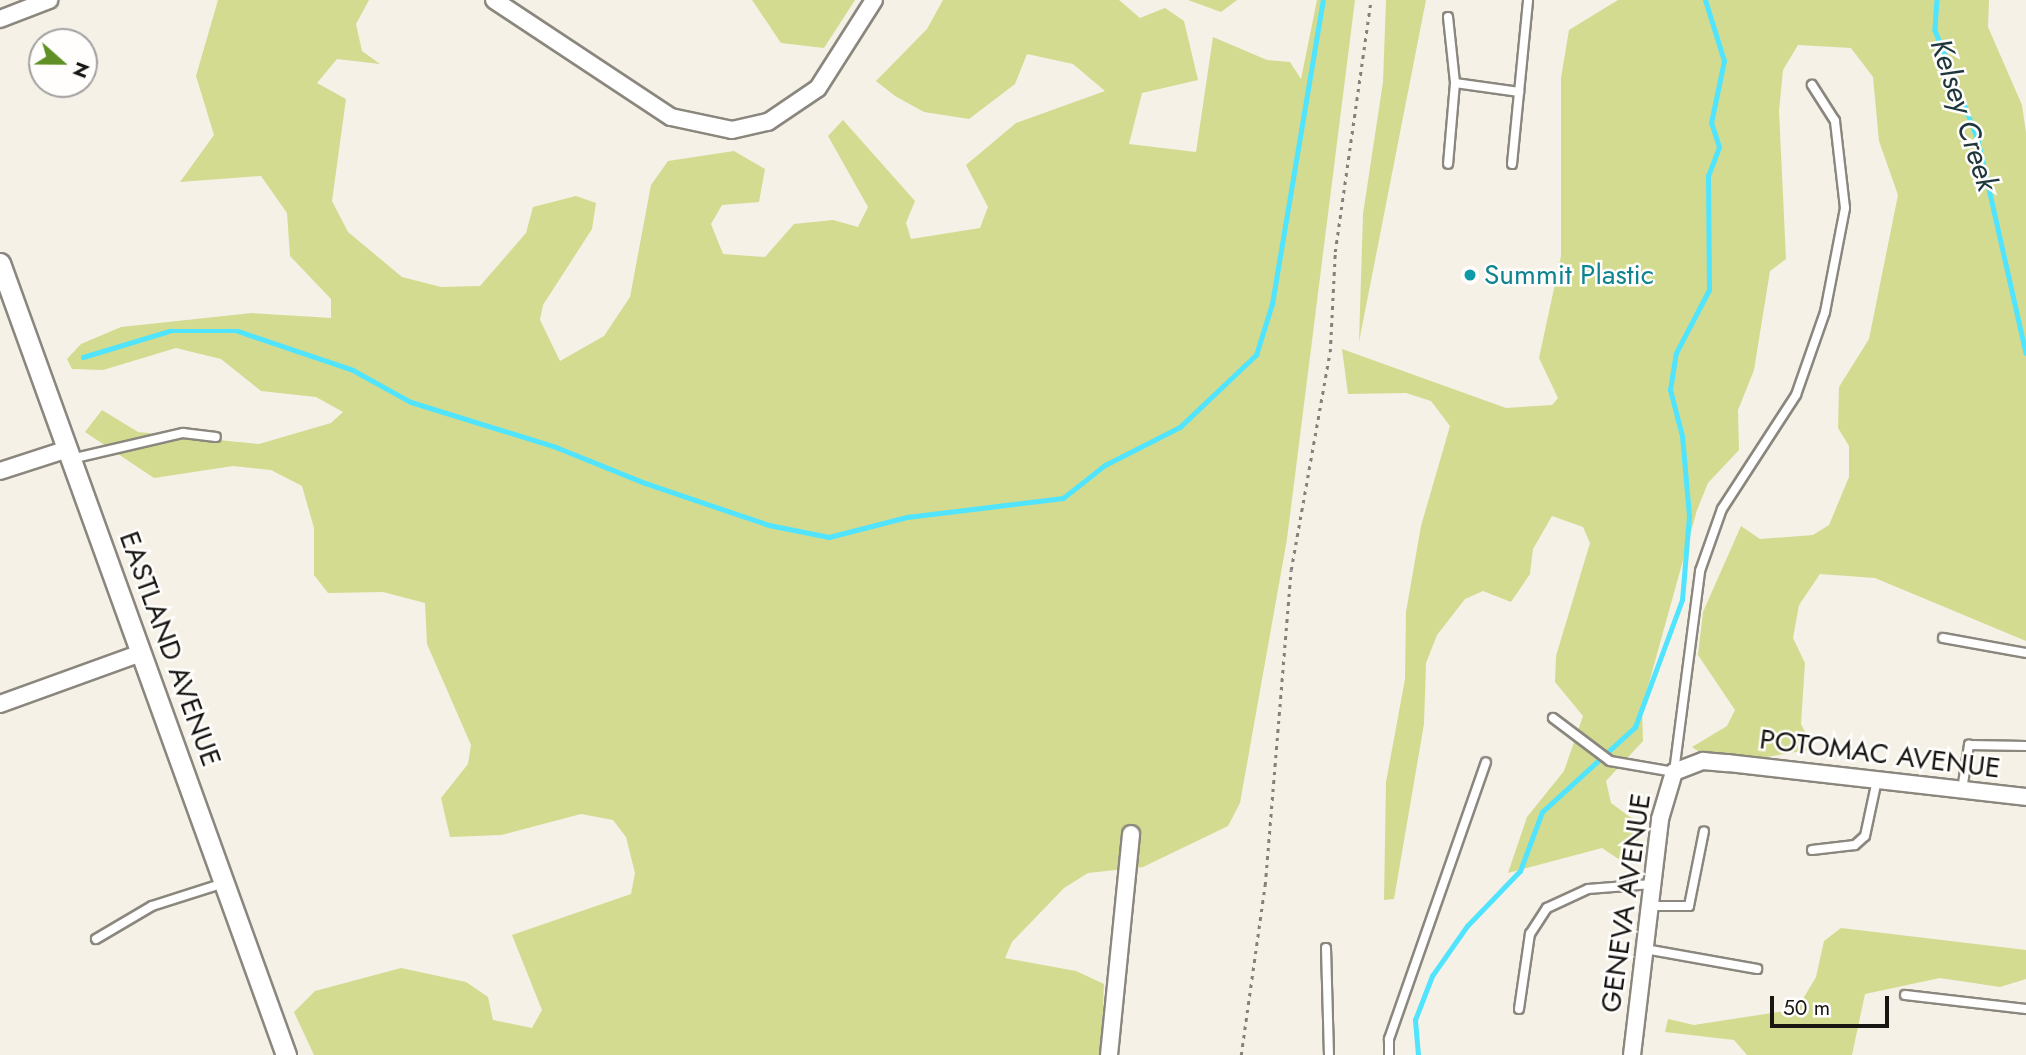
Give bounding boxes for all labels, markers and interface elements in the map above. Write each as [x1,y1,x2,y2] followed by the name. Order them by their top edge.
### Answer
[28,28,98,98] north arrow
[1923,34,2005,196] water label: Kelsey Creek
[66,58,97,82] text: N
[1484,258,1654,292] place label: Summit Plastic
[1462,267,1478,283] marker: Summit Plastic
[112,527,228,771] street label: EASTLAND AVENUE
[1758,723,2002,785] street label: POTOMAC AVENUE
[1594,791,1658,1015] street label: GENEVA AVENUE
[1774,982,1893,1026] scale bar
[1783,993,1830,1023] text: 50 m

